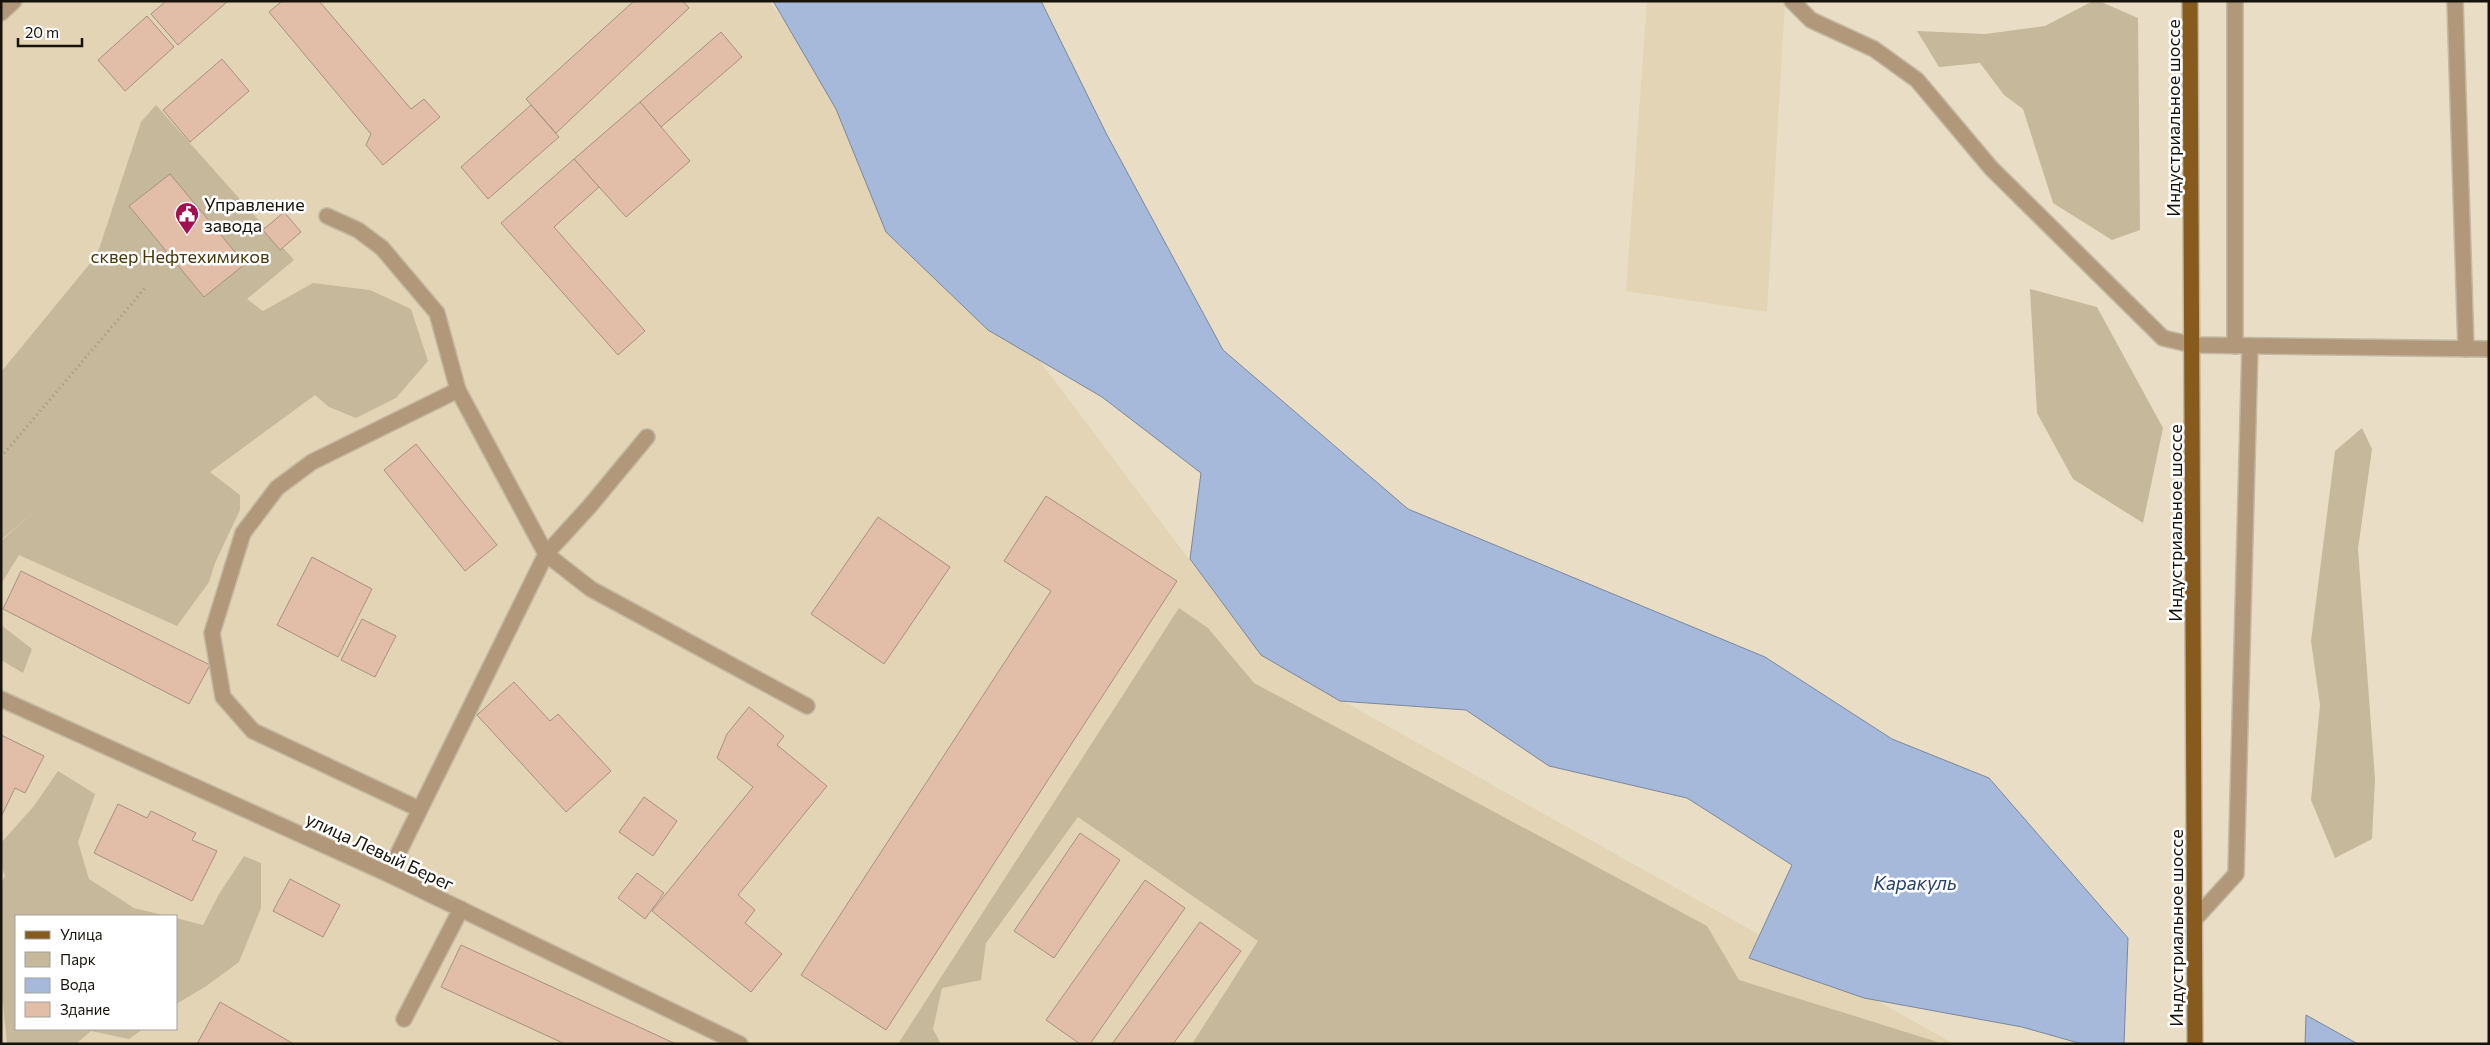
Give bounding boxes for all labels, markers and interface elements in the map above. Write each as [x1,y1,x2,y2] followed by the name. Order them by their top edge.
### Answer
[18,15,81,47] scale bar
[2162,19,2184,217] street label: Индустриальное шоссе
[25,23,59,41] text: 20 m
[204,193,305,236] place label: Управление завода
[174,201,200,235] public building icon: Управление завода
[91,245,270,267] park label: сквер Нефтехимиков
[2164,424,2186,622] street label: Индустриальное шоссе
[302,807,458,895] street label: улица Левый Берег
[2165,829,2187,1027] street label: Индустриальное шоссе
[1873,871,1957,894] water label: Каракуль
[15,915,178,1030] legend
[60,925,102,943] text: Улица
[60,950,96,968] text: Парк
[60,975,95,993] text: Вода
[60,1000,110,1018] text: Здание

